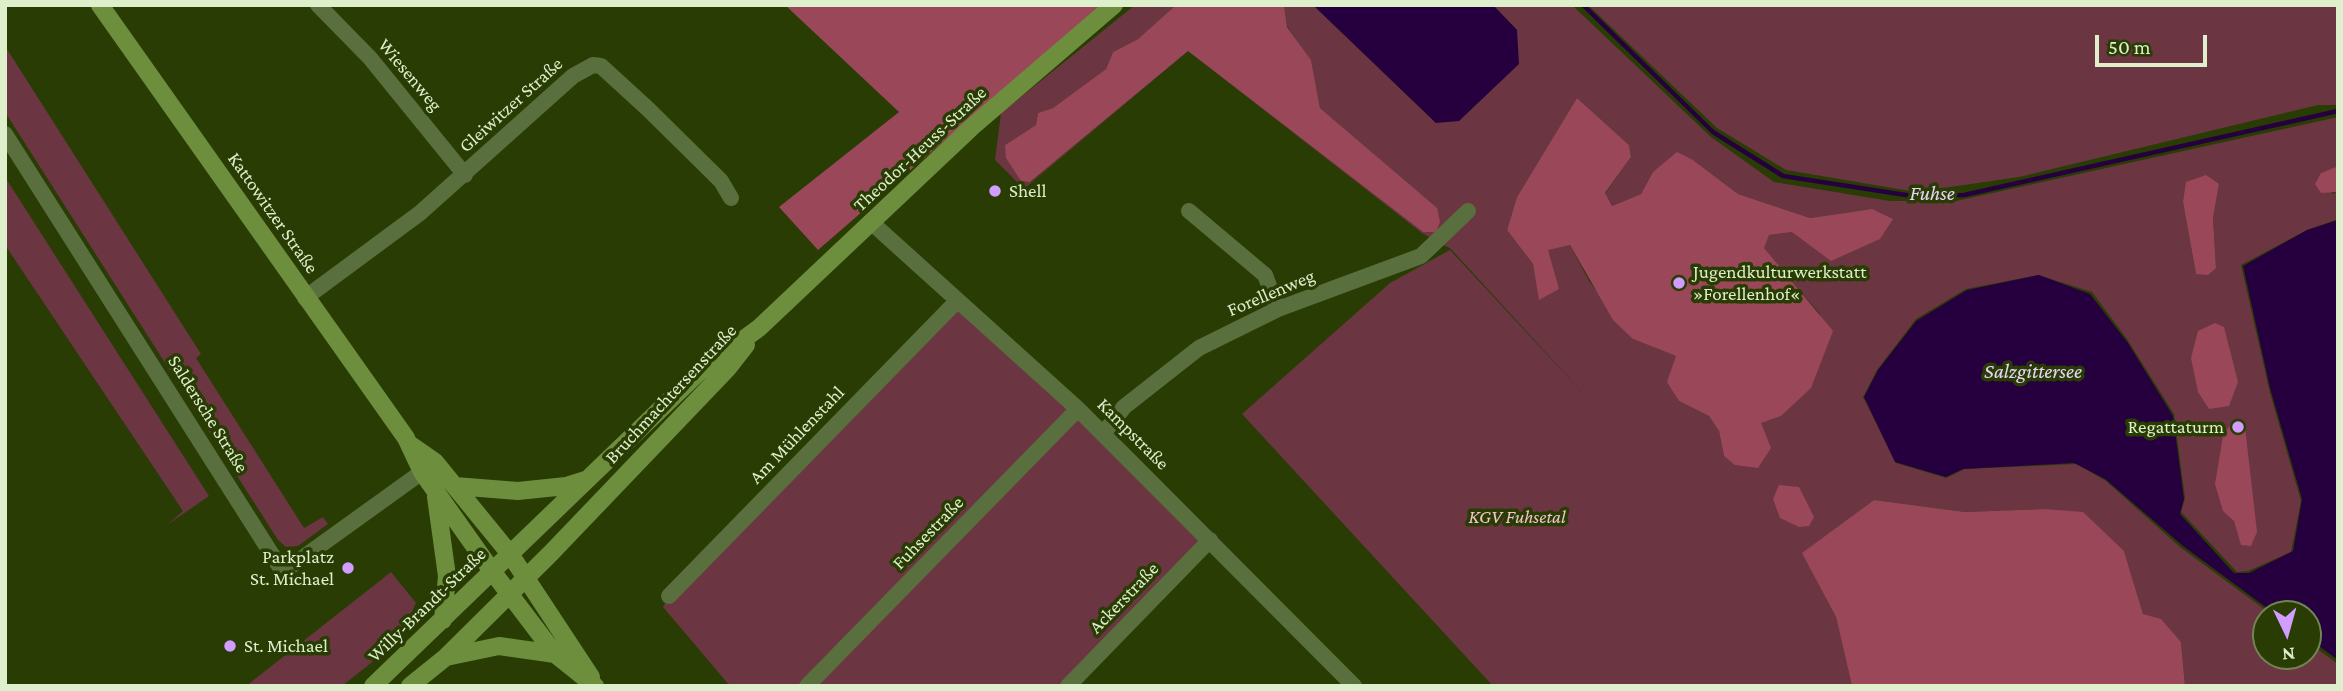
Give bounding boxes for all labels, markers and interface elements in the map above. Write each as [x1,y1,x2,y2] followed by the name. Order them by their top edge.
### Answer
[2098,21,2210,65] scale bar
[373,34,447,116] street label: Wiesenweg
[2108,35,2151,59] text: 50 m
[455,53,567,157] street label: Gleiwitzer Straße
[849,82,991,216] street label: Theodor-Heuss-Straße
[223,148,323,278] street label: Kattowitzer Straße
[1009,180,1046,202] place label: Shell
[1909,181,1955,207] water label: Fuhse
[987,183,1003,199] marker: Shell
[1693,261,1866,305] place label: Jugendkulturwerkstatt »Forellenhof«
[1224,264,1318,322] street label: Forellenweg
[1671,275,1687,291] marker: Jugendkulturwerkstatt »Forellenhof«
[601,320,741,468] street label: Bruchmachtersenstraße
[163,351,253,477] street label: Saldersche Straße
[1984,359,2082,385] water label: Salzgittersee
[745,381,849,489] street label: Am Mühlenstahl
[1092,393,1174,475] street label: Kampstraße
[2128,416,2224,438] place label: Regattaturm
[2230,419,2246,435] marker: Regattaturm
[887,492,969,574] street label: Fuhsestraße
[1468,506,1566,528] park label: KGV Fuhsetal
[363,543,491,667] street label: Willy-Brandt-Straße
[250,546,334,590] place label: Parkplatz St. Michael
[1084,558,1164,638] street label: Ackerstraße
[340,560,356,576] marker: Parkplatz St. Michael
[2252,600,2322,670] north arrow
[244,635,328,657] place label: St. Michael
[222,638,238,654] marker: St. Michael
[2281,643,2296,665] text: N

